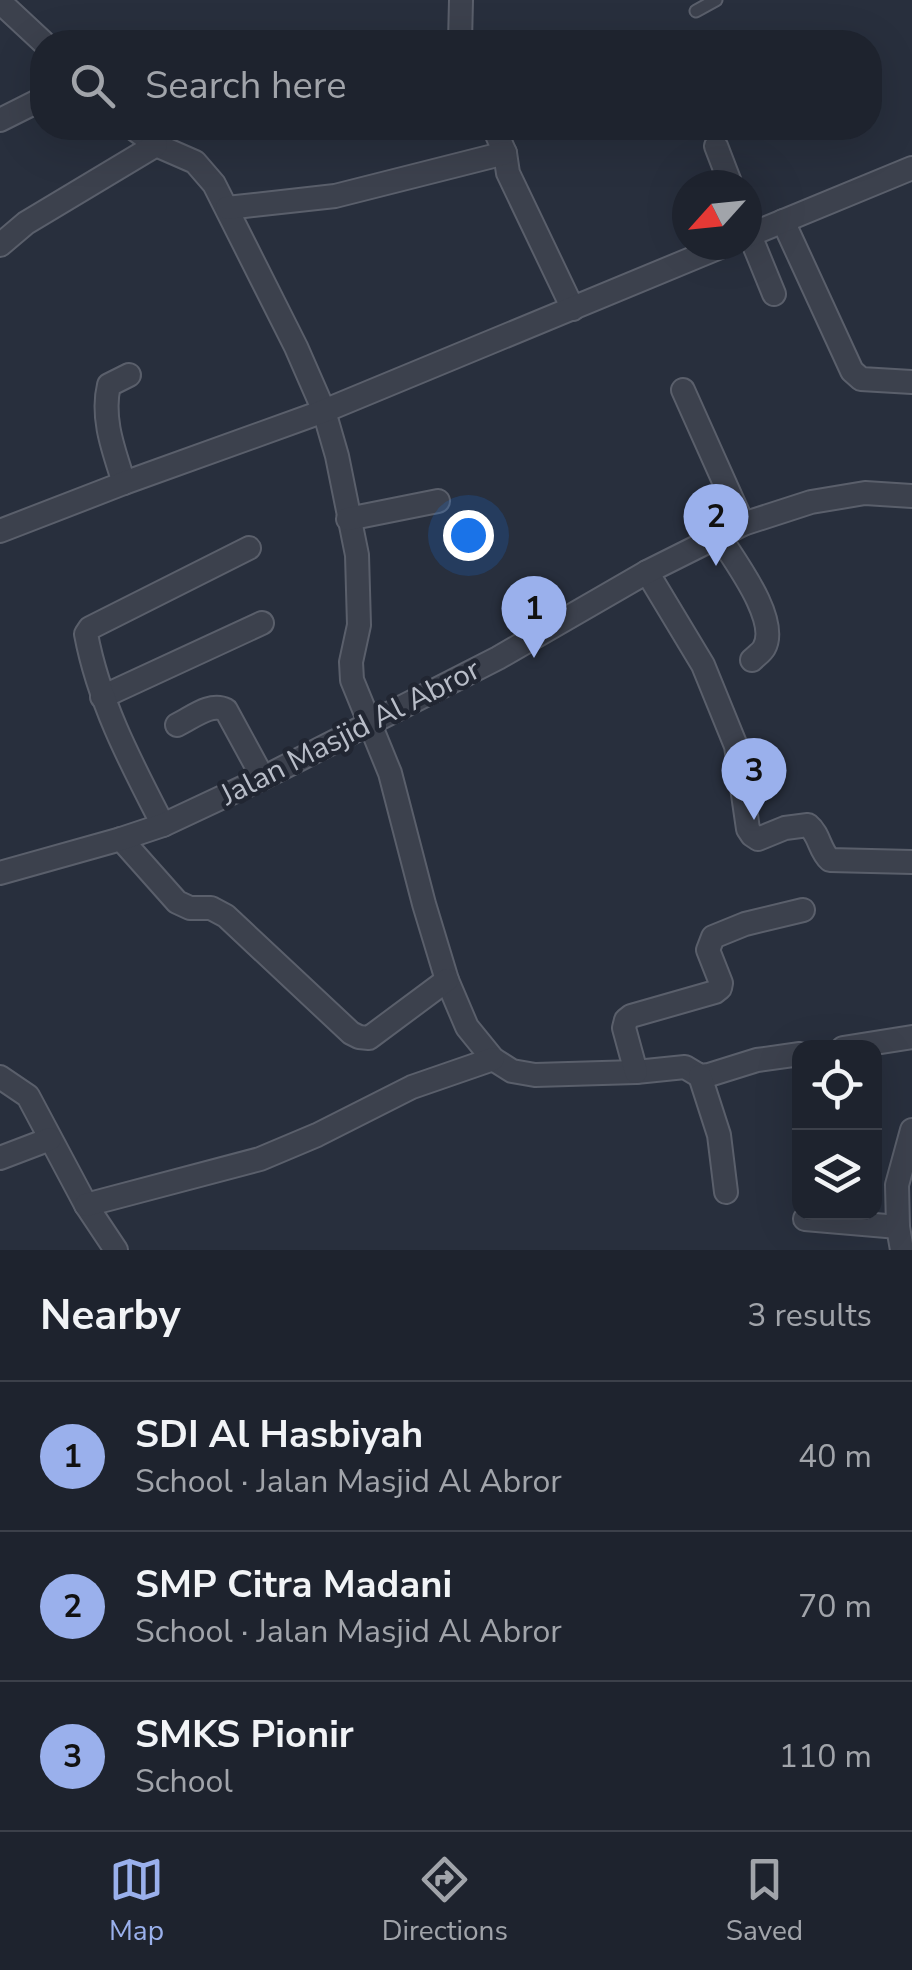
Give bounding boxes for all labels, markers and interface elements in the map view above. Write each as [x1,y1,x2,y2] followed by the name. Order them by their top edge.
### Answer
[30,30,882,140] search box
[65,58,120,113] icon: search
[145,60,346,111] text: Search here
[672,170,762,260] north arrow
[684,484,748,566] pin: 2
[443,510,494,561] your location
[502,576,566,658] pin: 1
[213,649,487,816] street label: Jalan Masjid Al Abror
[722,738,786,820] pin: 3
[792,1040,882,1220] map controls
[792,1040,882,1130] button: locate
[792,1130,882,1220] button: layers
[40,1287,181,1344] text: Nearby
[747,1294,872,1337] text: 3 results
[135,1409,423,1460] text: SDI Al Hasbiyah
[63,1435,82,1478] text: 1
[798,1435,872,1478] text: 40 m
[135,1460,562,1503] text: School · Jalan Masjid Al Abror
[135,1559,452,1610] text: SMP Citra Madani
[63,1585,82,1628] text: 2
[798,1585,872,1628] text: 70 m
[135,1610,562,1653] text: School · Jalan Masjid Al Abror
[135,1709,354,1760] text: SMKS Pionir
[63,1735,82,1778] text: 3
[779,1735,872,1778] text: 110 m
[135,1760,233,1803] text: School
[109,1852,164,1950] tab: Map
[382,1852,508,1950] tab: Directions
[726,1852,803,1950] tab: Saved

